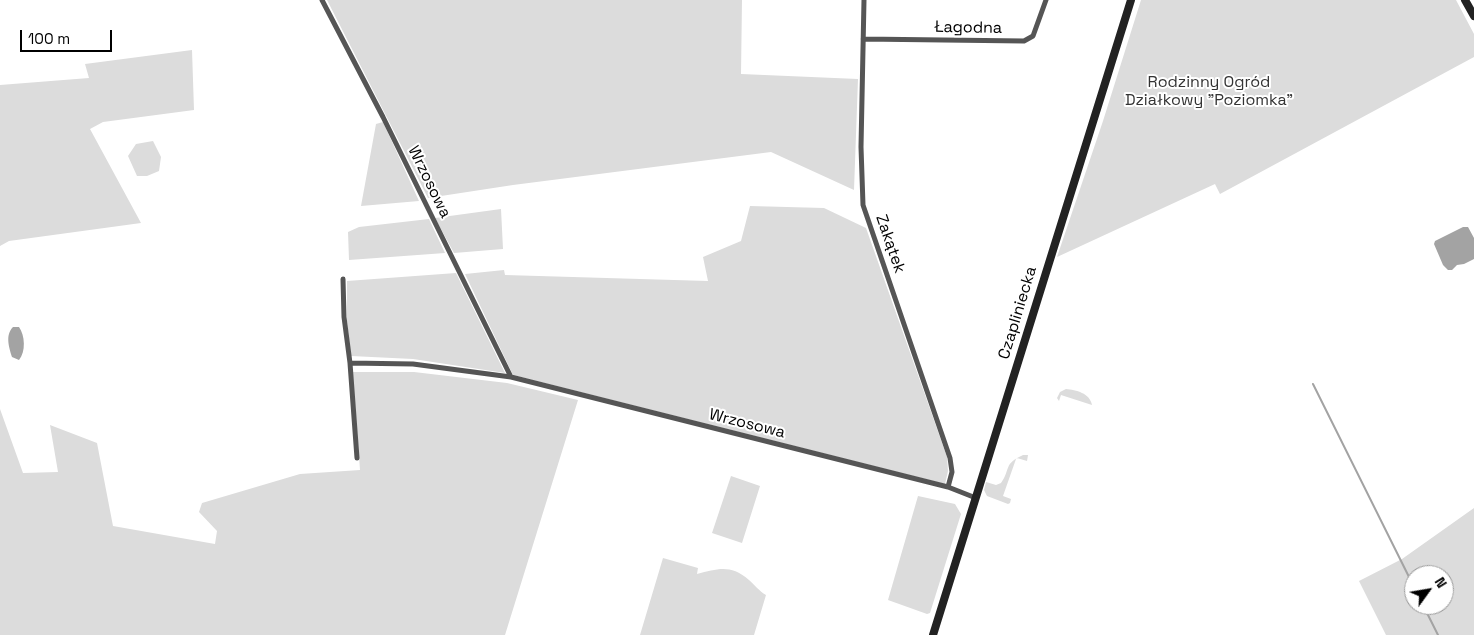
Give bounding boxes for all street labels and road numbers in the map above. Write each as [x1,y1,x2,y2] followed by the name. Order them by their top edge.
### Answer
[934,18,1002,38] street label: Łagodna
[403,143,455,221] street label: Wrzosowa
[871,212,909,276] street label: Zakątek
[995,264,1041,362] street label: Czapliniecka
[707,405,787,443] street label: Wrzosowa

